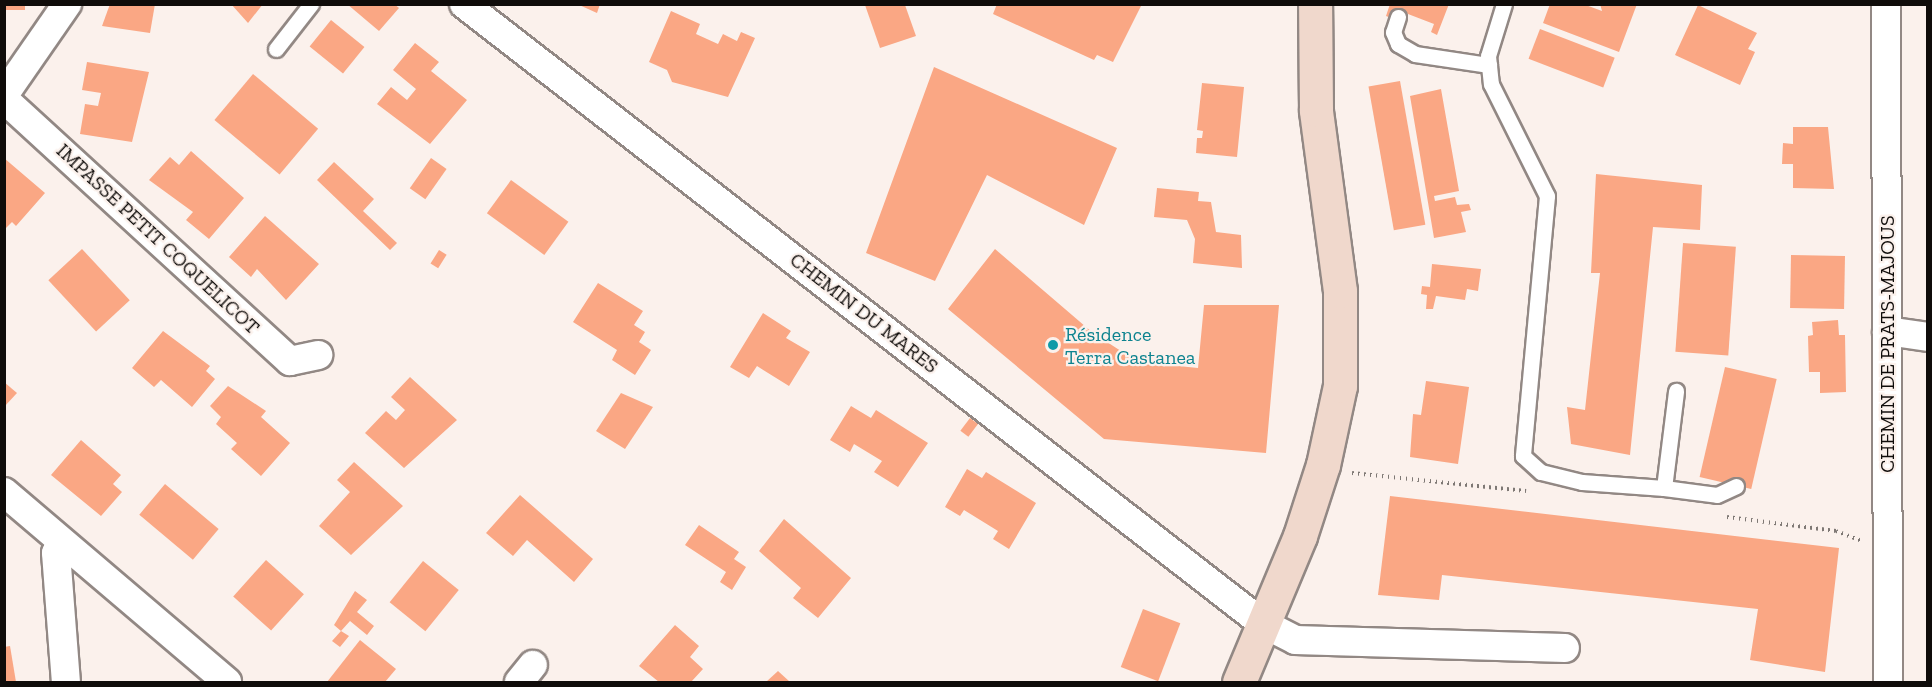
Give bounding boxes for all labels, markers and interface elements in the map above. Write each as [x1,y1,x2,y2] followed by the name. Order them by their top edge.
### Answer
[51,138,265,340] street label: IMPASSE PETIT COQUELICOT
[1875,215,1899,473] street label: CHEMIN DE PRATS-MAJOUS
[785,248,943,378] street label: CHEMIN DU MARES
[1065,322,1195,369] place label: Résidence Terra Castanea
[1046,338,1060,352] marker: Résidence Terra Castanea

